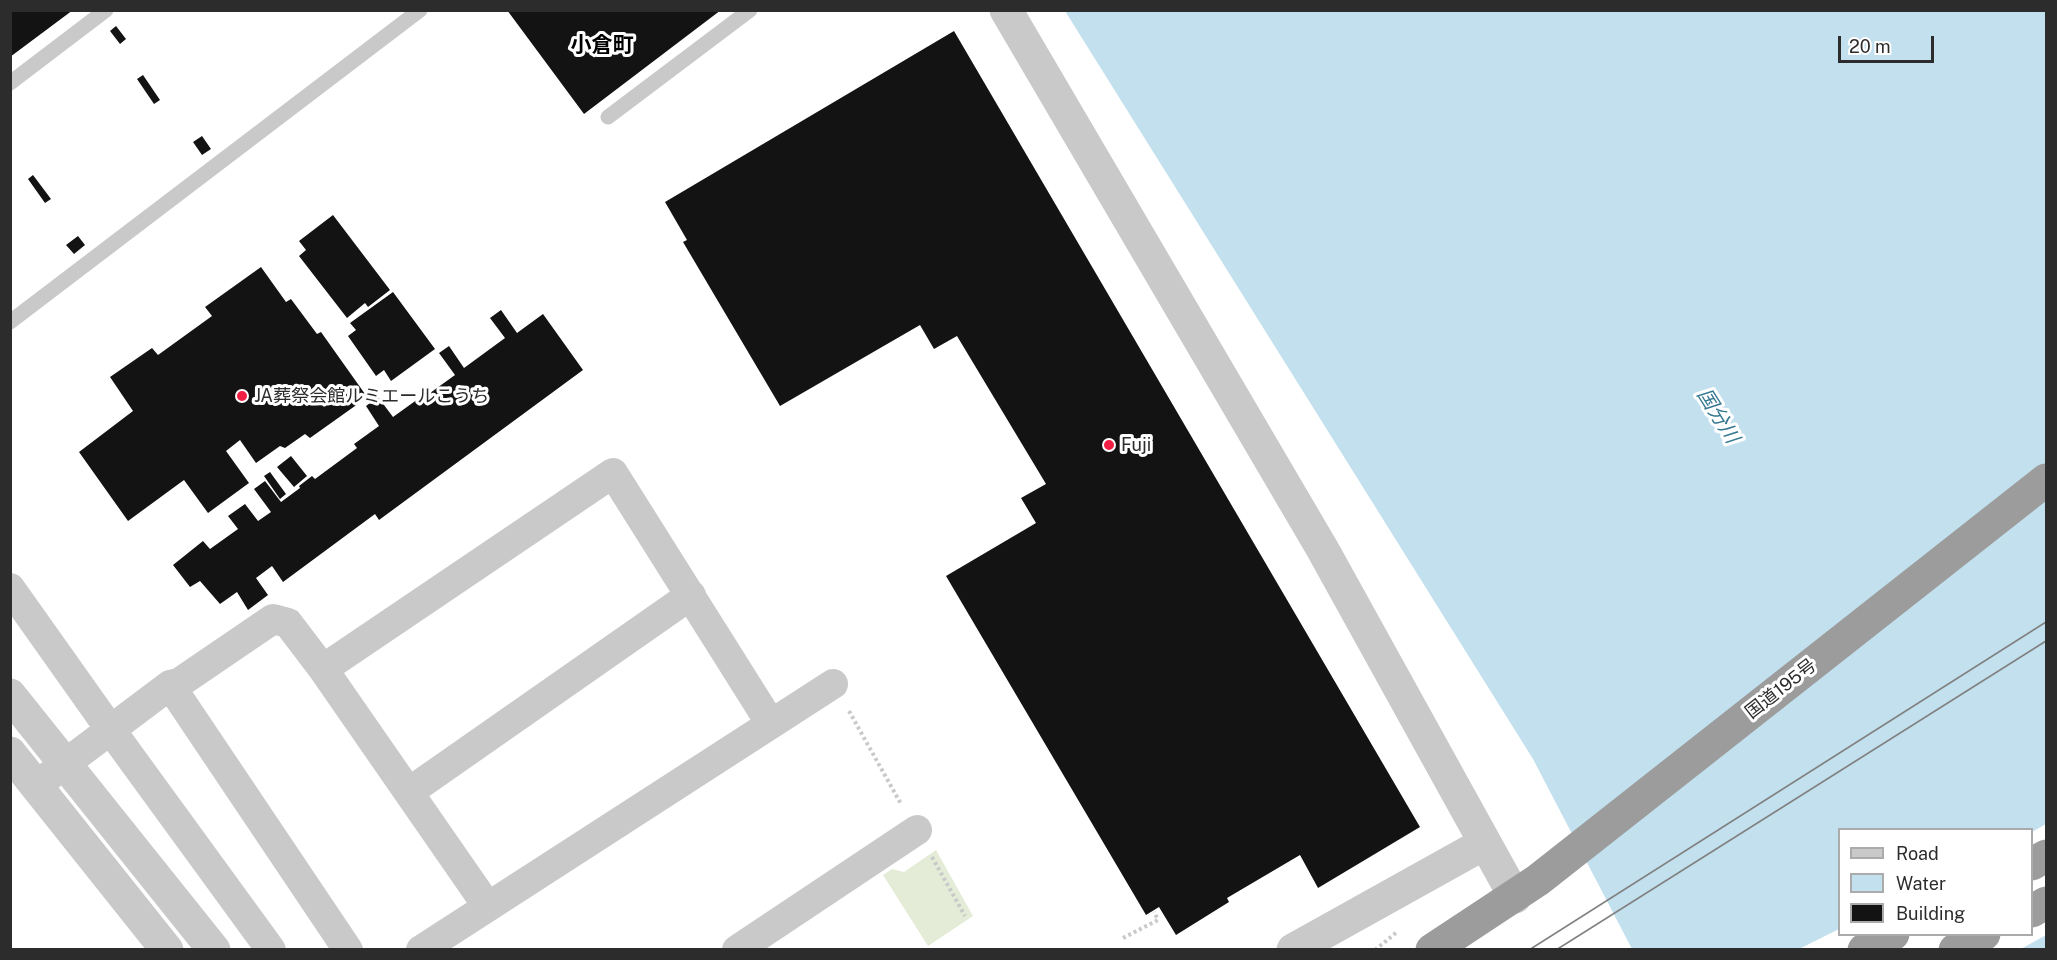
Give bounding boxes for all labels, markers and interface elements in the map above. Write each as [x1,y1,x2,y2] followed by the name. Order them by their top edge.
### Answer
[1841,24,1937,62] scale bar
[571,33,633,59] district label: 小倉町
[1849,36,1891,57] text: 20 m
[1692,384,1744,448] water label: 国分川
[254,385,489,407] place label: JA葬祭会館ルミエールこうち
[235,389,249,403] marker: JA葬祭会館ルミエールこうち
[1121,434,1151,456] place label: Fuji
[1102,438,1116,452] marker: Fuji
[1741,655,1821,723] street label: 国道195号
[1838,828,2033,936] legend
[1896,843,1939,864] text: Road
[1896,873,1946,894] text: Water
[1896,903,1965,924] text: Building

